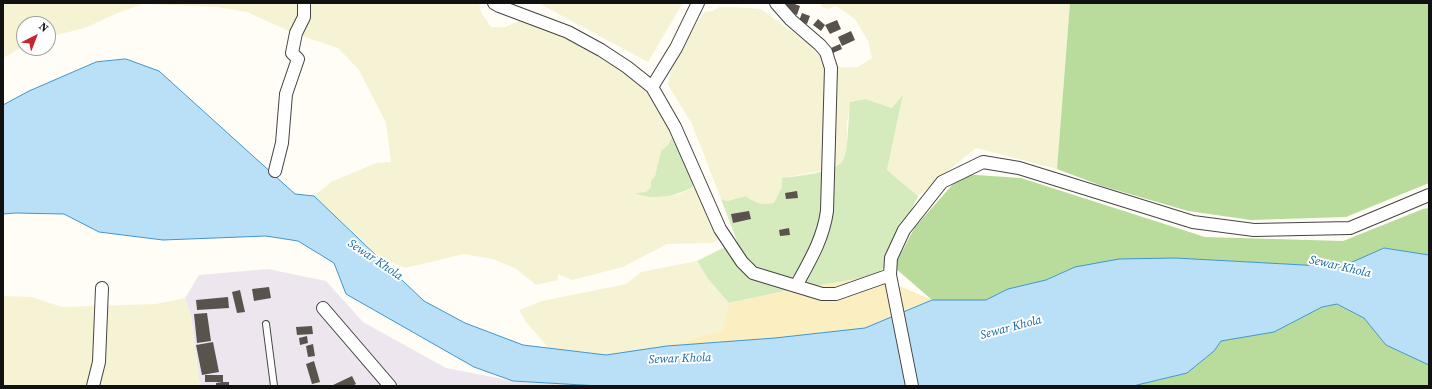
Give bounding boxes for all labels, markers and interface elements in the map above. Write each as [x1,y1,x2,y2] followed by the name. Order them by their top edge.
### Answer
[16,16,56,56] north arrow
[36,19,52,36] text: N
[345,236,405,284] water label: Sewar Khola
[1308,253,1372,281] water label: Sewar Khola
[979,313,1043,343] water label: Sewar Khola
[648,351,712,367] water label: Sewar Khola

